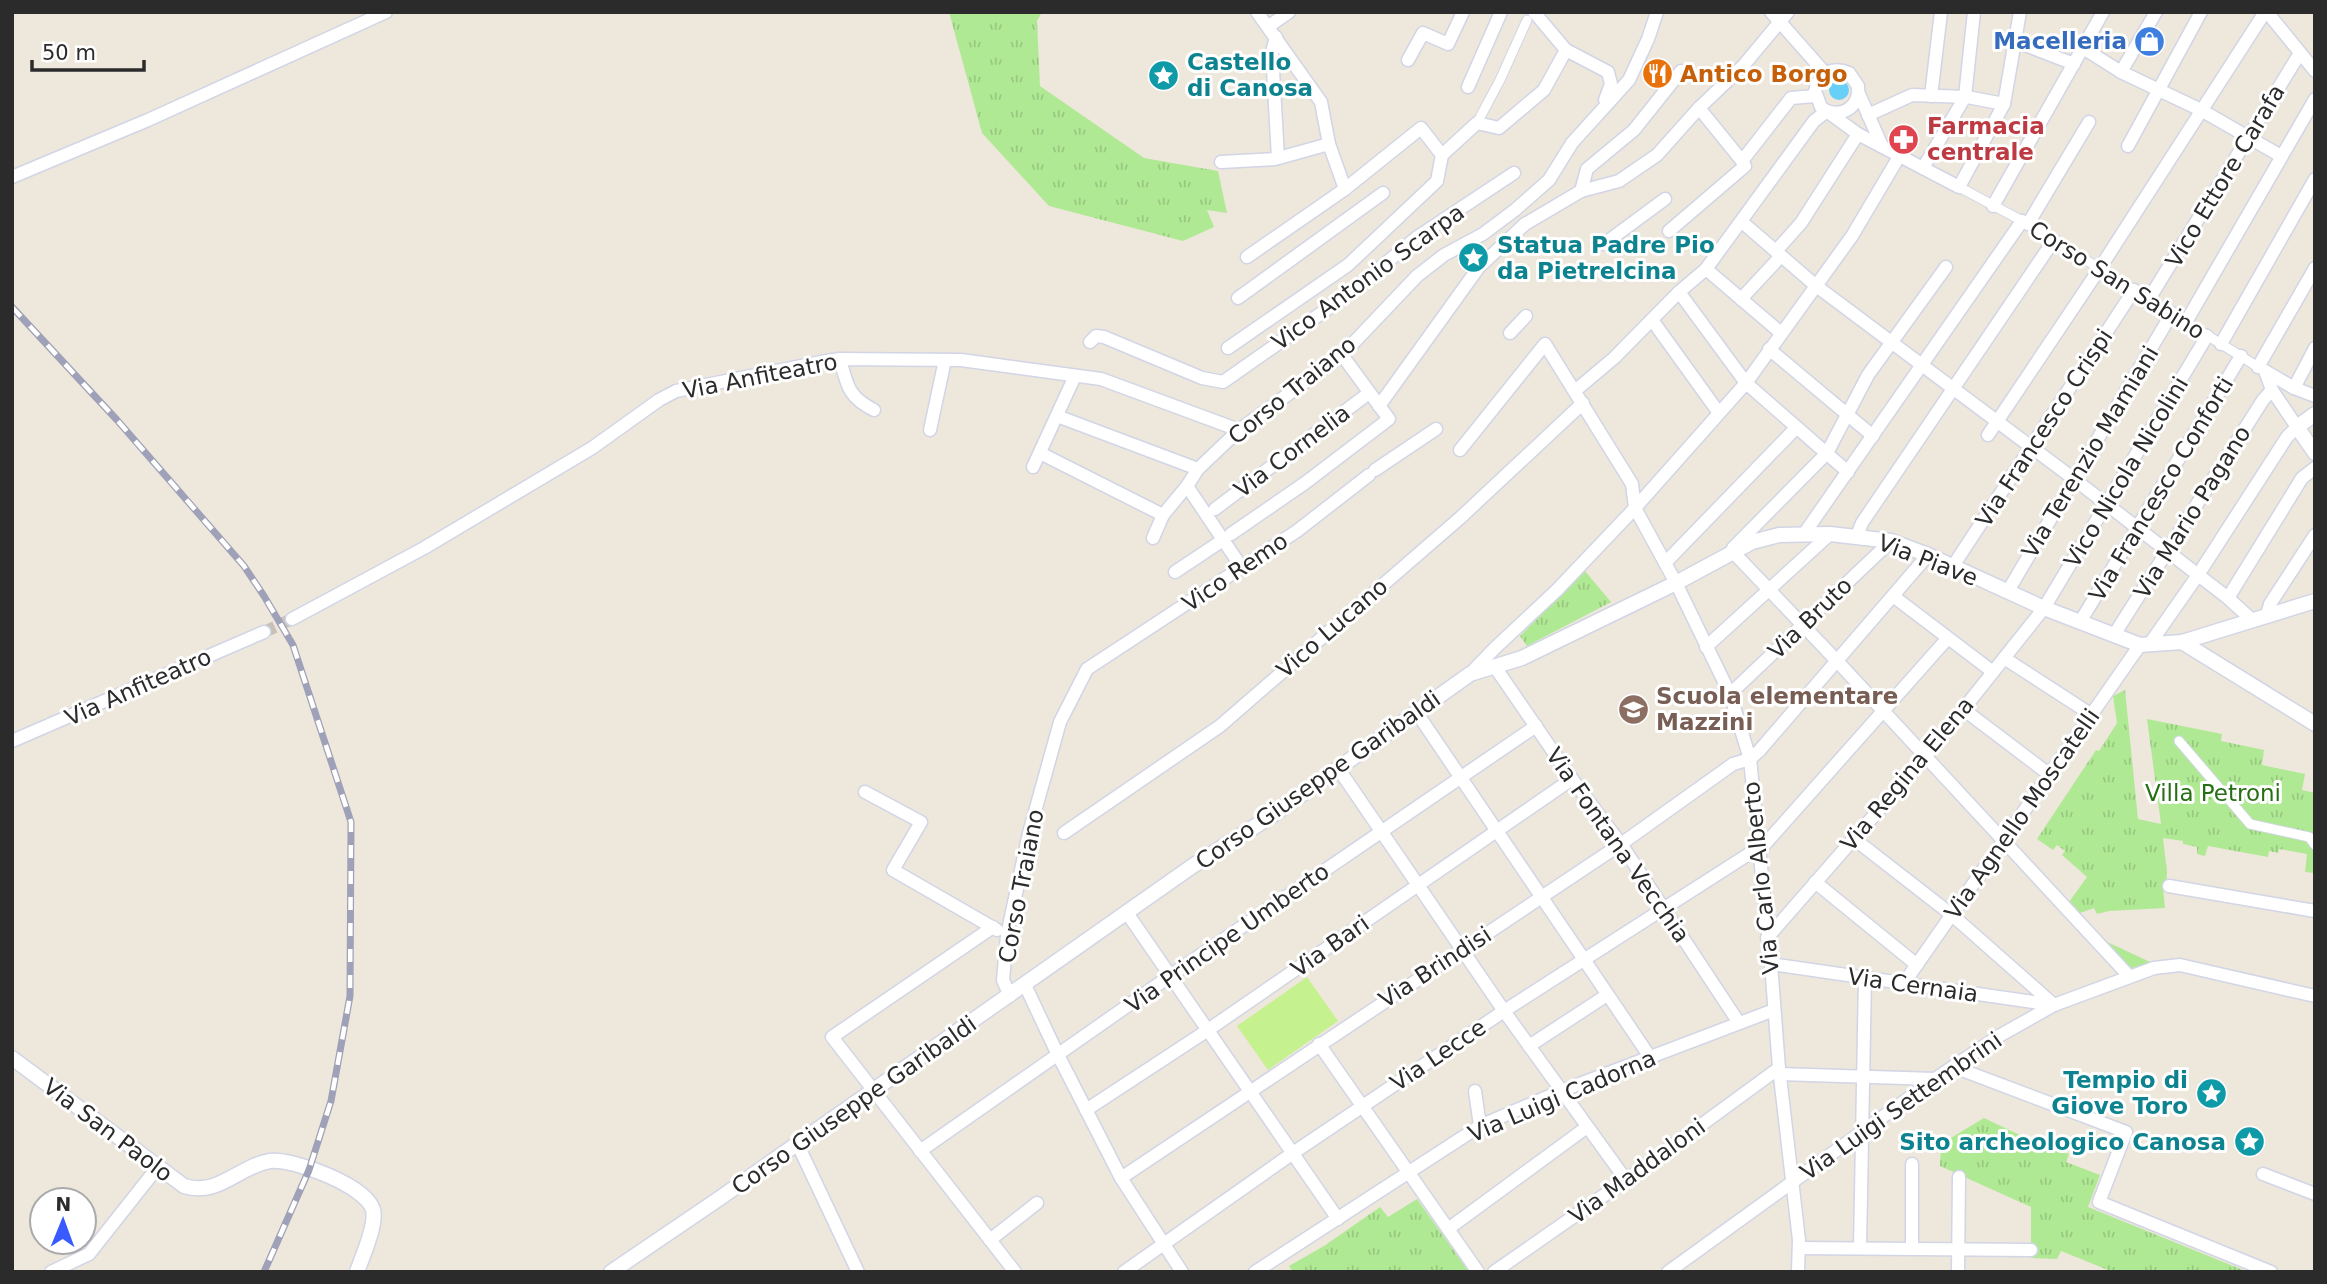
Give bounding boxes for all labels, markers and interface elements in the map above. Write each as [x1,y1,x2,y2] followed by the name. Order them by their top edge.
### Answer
[2133,24,2167,58] shop icon: Macelleria
[32,28,144,72] scale bar
[1993,28,2127,54] place label: Macelleria
[42,41,96,65] text: 50 m
[1187,49,1313,101] place label: Castello di Canosa
[1640,57,1674,91] restaurant icon: Antico Borgo
[1147,58,1181,92] place icon: Castello di Canosa
[1680,61,1847,87] place label: Antico Borgo
[2160,80,2290,272] street label: Vico Ettore Carafa
[1927,113,2045,165] place label: Farmacia centrale
[1887,122,1921,156] pharmacy icon: Farmacia centrale
[1267,199,1469,355] street label: Vico Antonio Scarpa
[2025,215,2209,345] street label: Corso San Sabino
[1497,232,1715,284] place label: Statua Padre Pio da Pietrelcina
[1457,241,1491,275] place icon: Statua Padre Pio da Pietrelcina
[1970,324,2118,532] street label: Via Francesco Crispi
[1223,331,1361,449] street label: Corso Traiano
[2016,341,2164,563] street label: Via Terenzio Mamiani
[680,348,840,404] street label: Via Anfiteatro
[2059,372,2193,572] street label: Vico Nicola Nicolini
[2084,372,2238,606] street label: Via Francesco Conforti
[1229,399,1355,503] street label: Via Cornelia
[2128,421,2256,603] street label: Via Mario Pagano
[1177,527,1293,617] street label: Vico Remo
[1874,529,1982,591] street label: Via Piave
[1763,572,1857,664] street label: Via Bruto
[1271,573,1393,683] street label: Vico Lucano
[61,643,215,731] street label: Via Anfiteatro
[1656,683,1898,735] place label: Scuola elementare Mazzini
[1191,686,1445,874] street label: Corso Giuseppe Garibaldi
[1616,692,1650,726] school or university icon: Scuola elementare Mazzini
[1835,692,1979,856] street label: Via Regina Elena
[1939,704,2105,924] street label: Via Agnello Moscatelli
[1541,743,1695,947] street label: Via Fontana Vecchia
[1738,780,1784,976] street label: Via Carlo Alberto
[2145,780,2281,806] park label: Villa Petroni
[993,807,1049,965] street label: Corso Traiano
[1120,858,1334,1018] street label: Via Principe Umberto
[1286,910,1374,982] street label: Via Bari
[1374,921,1496,1013] street label: Via Brindisi
[1846,963,1980,1007] street label: Via Cernaia
[727,1011,981,1199] street label: Corso Giuseppe Garibaldi
[1386,1014,1490,1096] street label: Via Lecce
[1795,1027,2007,1185] street label: Via Luigi Settembrini
[1464,1045,1660,1147] street label: Via Luigi Cadorna
[2051,1067,2188,1119] place label: Tempio di Giove Toro
[38,1073,178,1187] street label: Via San Paolo
[2194,1076,2228,1110] place icon: Tempio di Giove Toro
[1564,1113,1710,1229] street label: Via Maddaloni
[2232,1125,2266,1159] place icon: Sito archeologico Canosa
[1899,1129,2226,1155] place label: Sito archeologico Canosa
[28,1186,98,1256] north arrow
[55,1193,71,1215] text: N

